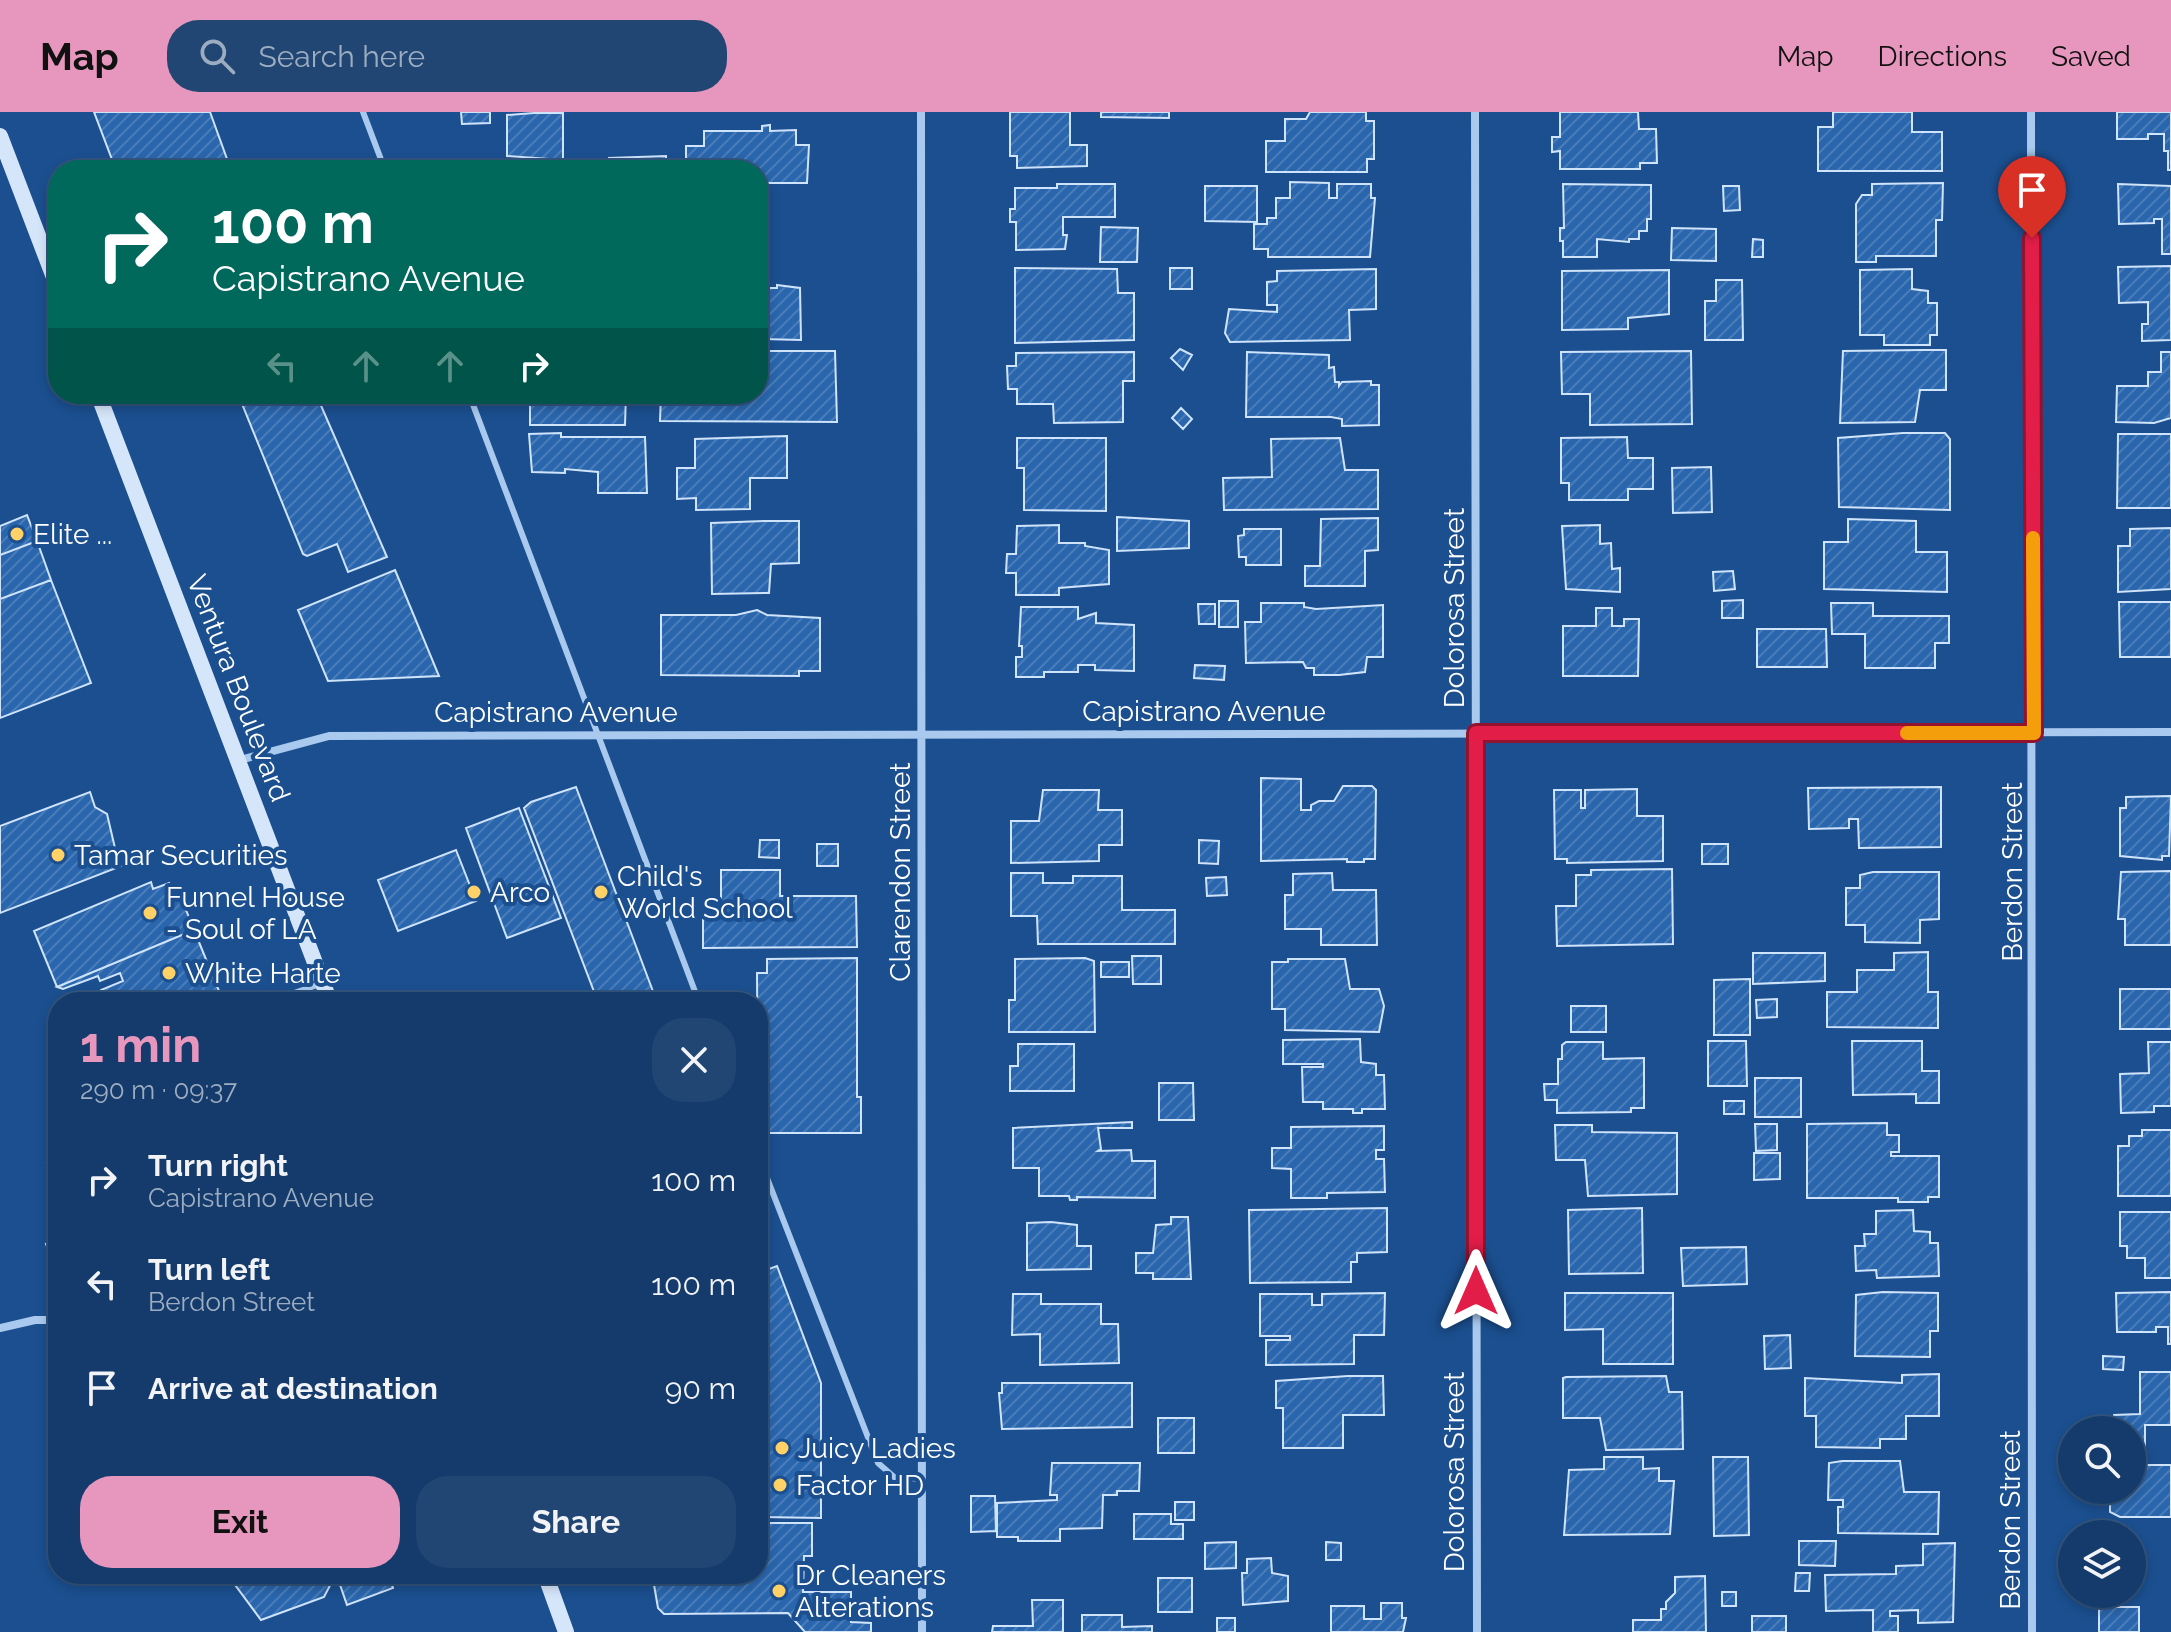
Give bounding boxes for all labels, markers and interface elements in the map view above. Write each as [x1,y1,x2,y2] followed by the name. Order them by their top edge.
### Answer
[167,20,727,92] search box
[40,34,119,79] text: Map
[195,34,239,78] icon: search
[259,39,425,74] text: Search here
[1777,40,1834,73] text: Map
[1878,40,2007,73] text: Directions
[2051,40,2131,73] text: Saved
[1998,156,2066,238] pin
[2010,168,2054,212] icon: arrive
[212,190,374,256] text: 100 m
[80,192,184,296] icon: right
[212,257,525,299] text: Capistrano Avenue
[260,344,304,388] icon: left
[344,344,388,388] icon: ahead
[428,344,472,388] icon: ahead
[512,344,556,388] icon: right
[1438,507,1471,708] street label: Dolorosa Street
[33,518,112,551] place label: Elite ...
[8,525,26,543] marker: Elite ...
[180,570,297,806] street label: Ventura Boulevard
[1082,695,1326,728] street label: Capistrano Avenue
[434,696,678,729] street label: Capistrano Avenue
[884,762,917,982] street label: Clarendon Street
[1996,782,2029,962] street label: Berdon Street
[74,839,288,872] place label: Tamar Securities
[49,846,67,864] marker: Tamar Securities
[617,860,793,925] place label: Child's World School
[490,876,550,909] place label: Arco
[166,881,345,946] place label: Funnel House - Soul of LA
[465,883,483,901] marker: Arco
[592,883,610,901] marker: Child's World School
[141,904,159,922] marker: Funnel House - Soul of LA
[185,957,341,990] place label: White Harte
[160,964,178,982] marker: White Harte
[80,1017,201,1073] text: 1 min
[652,1018,736,1102] button: close
[80,1075,237,1105] text: 290 m · 09:37
[148,1148,288,1183] text: Turn right
[80,1158,124,1202] icon: right
[651,1163,736,1198] text: 100 m
[148,1183,374,1213] text: Capistrano Avenue
[1434,1249,1518,1333] position arrow
[148,1252,270,1287] text: Turn left
[80,1262,124,1306] icon: left
[651,1267,736,1302] text: 100 m
[148,1287,315,1317] text: Berdon Street
[80,1366,124,1410] icon: arrive
[148,1371,438,1406] text: Arrive at destination
[665,1371,736,1406] text: 90 m
[1438,1371,1471,1572] street label: Dolorosa Street
[2058,1416,2146,1608] map controls
[2058,1416,2146,1504] button: search
[1994,1430,2027,1610] street label: Berdon Street
[798,1432,956,1465] place label: Juicy Ladies
[773,1439,791,1457] marker: Juicy Ladies
[796,1469,924,1502] place label: Factor HD
[80,1476,400,1568] button: Exit
[416,1476,736,1568] button: Share
[771,1476,789,1494] marker: Factor HD
[2058,1520,2146,1608] button: layers
[795,1559,946,1624] place label: Dr Cleaners Alterations
[770,1582,788,1600] marker: Dr Cleaners Alterations

